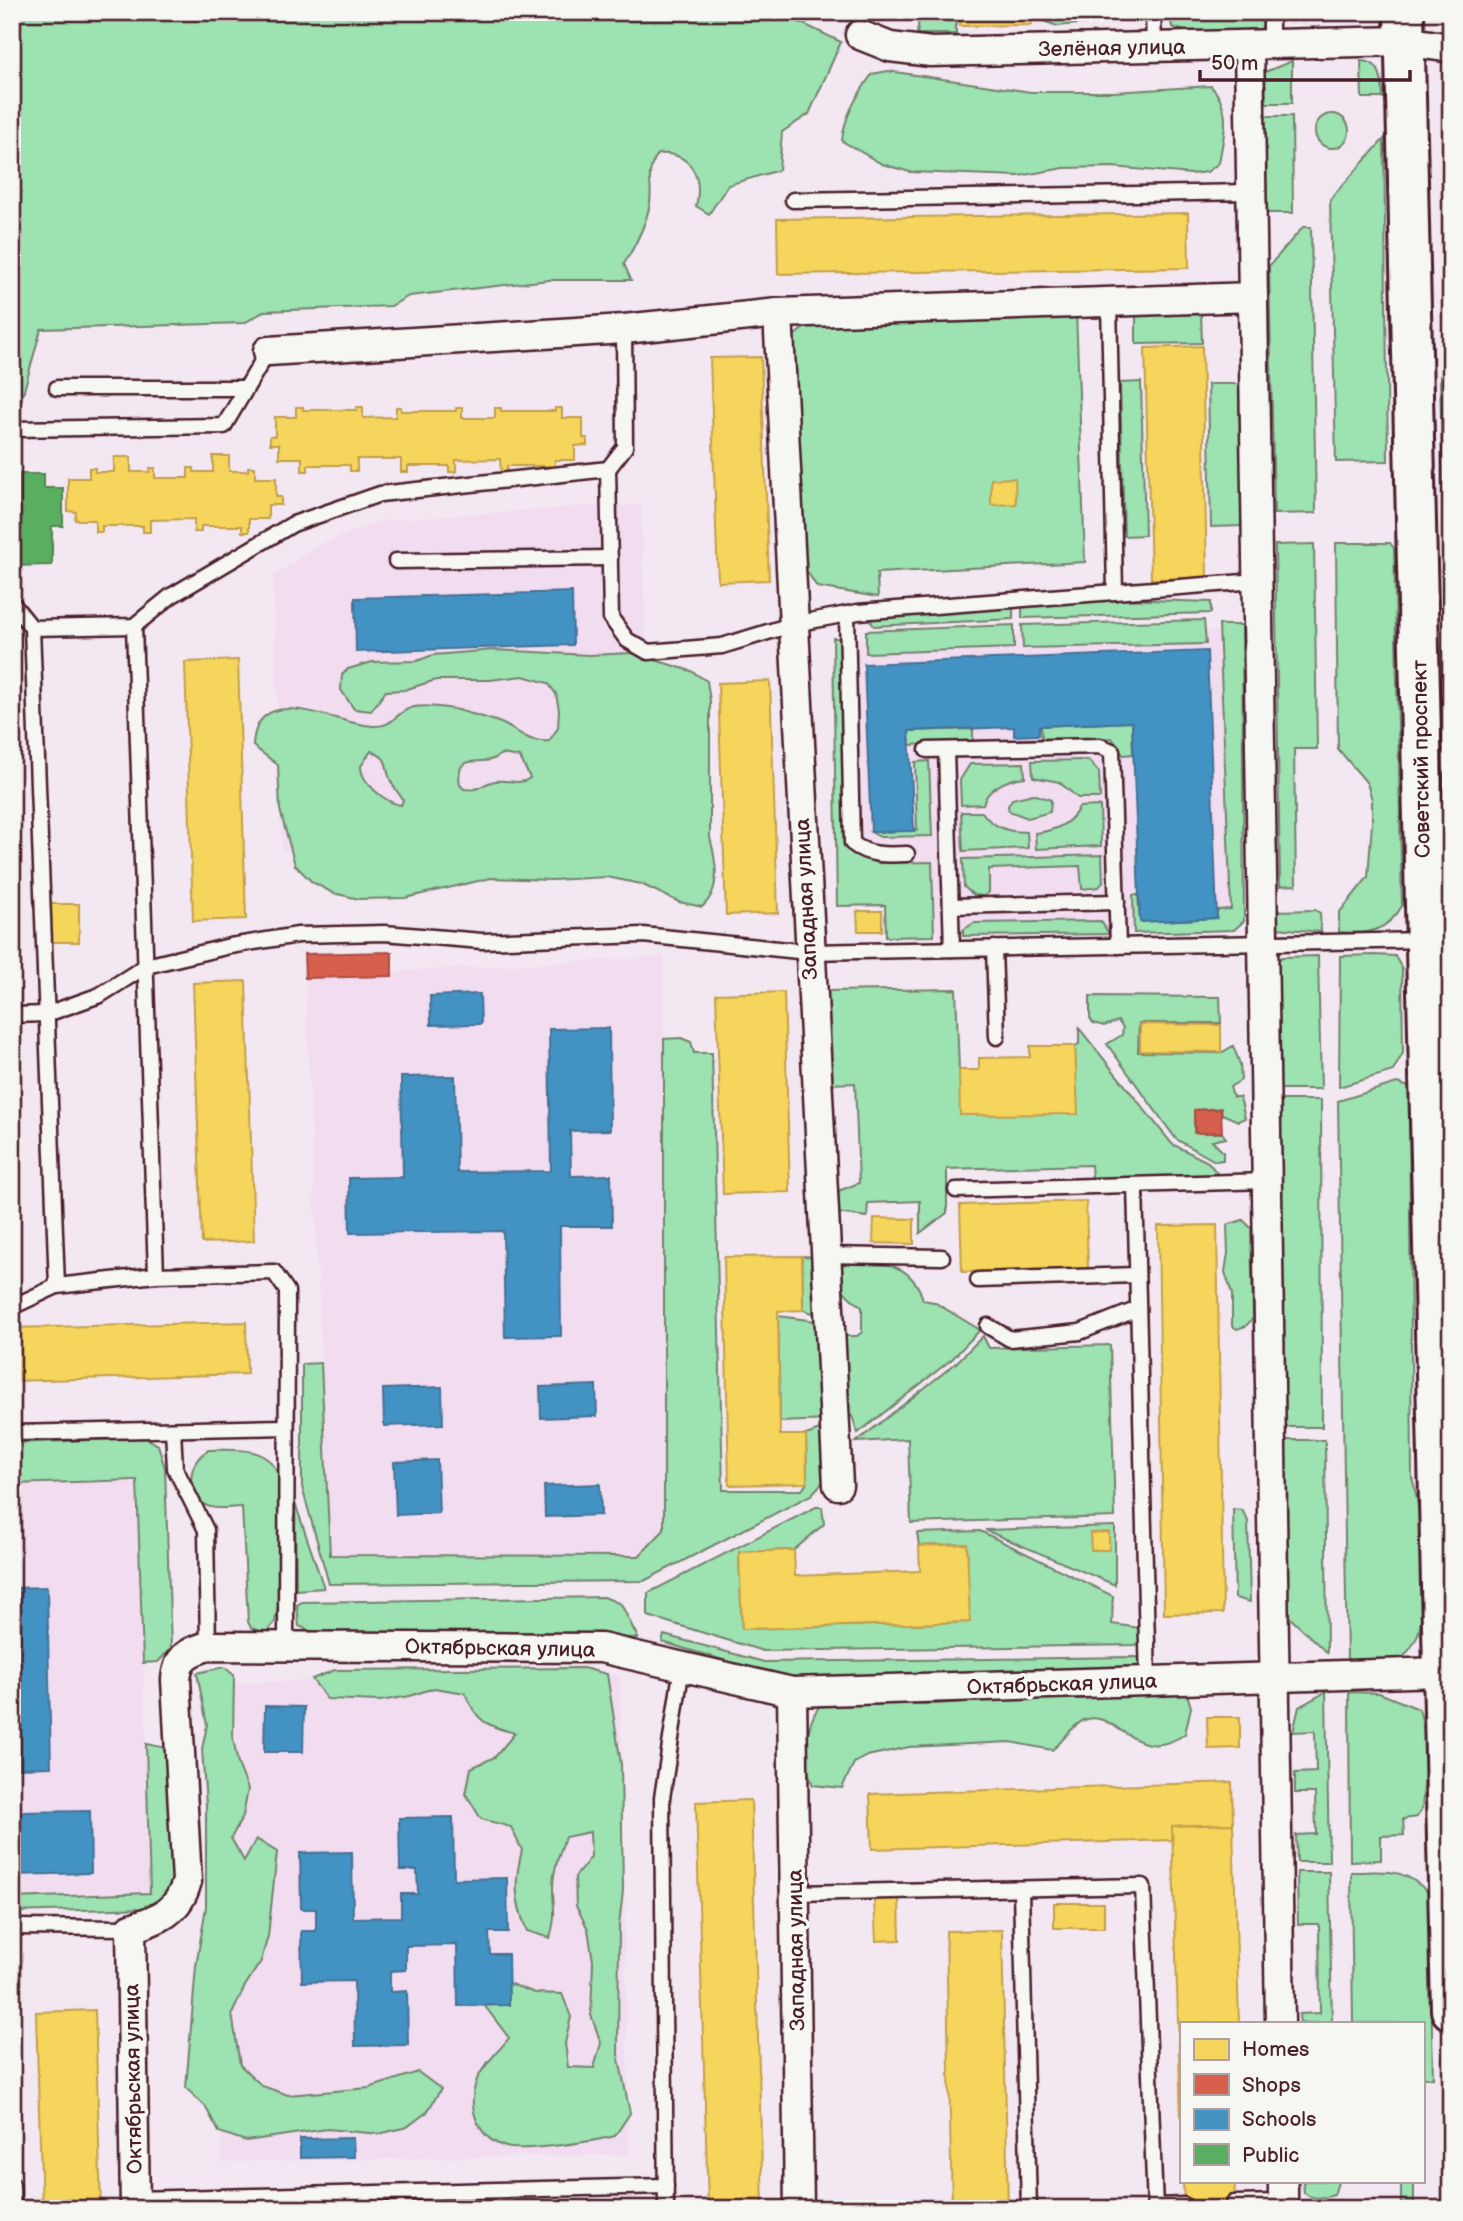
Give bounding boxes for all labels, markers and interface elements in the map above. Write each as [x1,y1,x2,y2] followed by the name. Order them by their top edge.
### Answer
[1038,35,1186,62] street label: Зелёная улица
[1200,38,1410,82] scale bar
[1211,51,1258,76] text: 50 m
[1407,659,1436,858] street label: Советский проспект
[790,817,823,980] street label: Западная улица
[405,1634,596,1663] street label: Октябрьская улица
[966,1669,1158,1700] street label: Октябрьская улица
[783,1868,810,2031] street label: Западная улица
[119,1983,148,2174] street label: Октябрьская улица
[1180,2022,1424,2182] legend
[1242,2037,1310,2062] text: Homes
[1242,2073,1301,2098] text: Shops
[1242,2107,1316,2132] text: Schools
[1242,2143,1300,2168] text: Public

